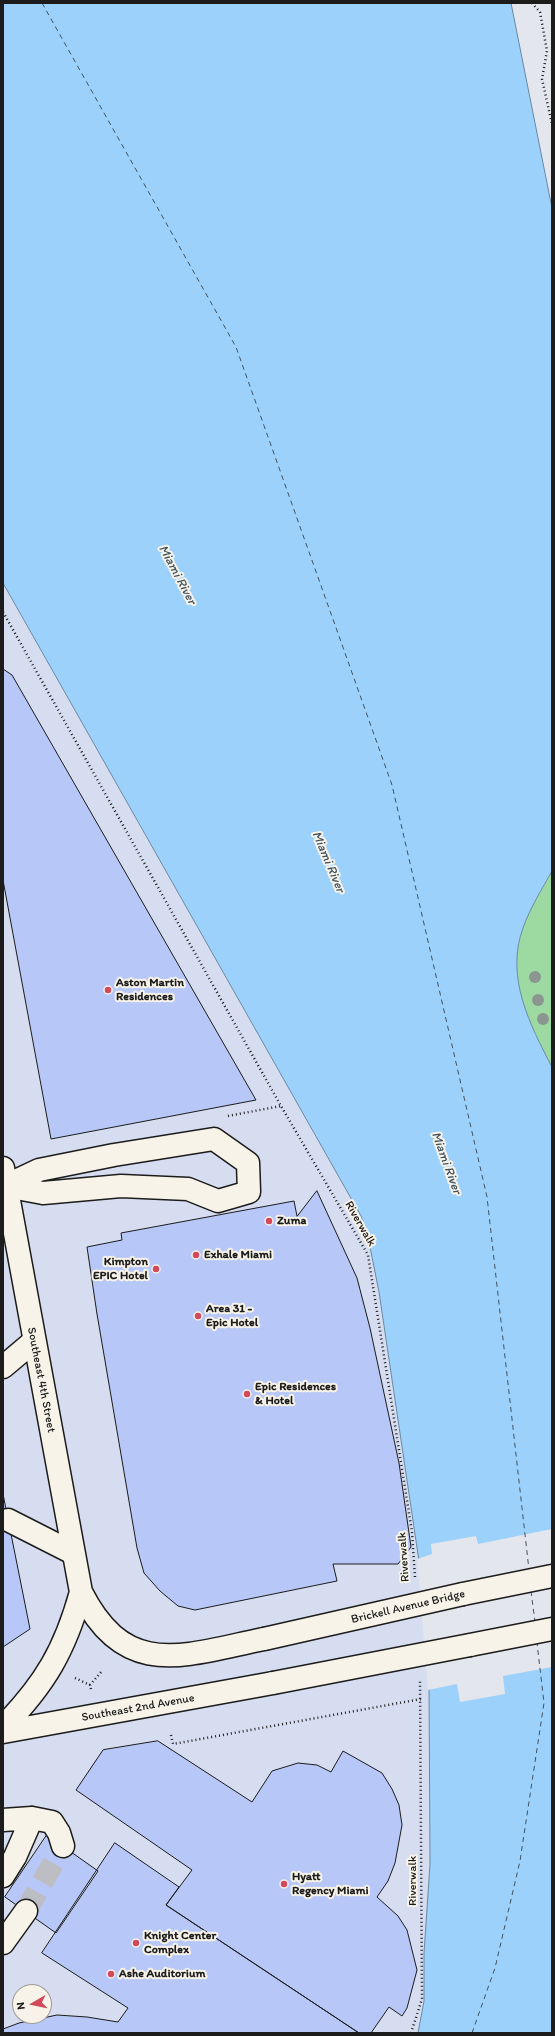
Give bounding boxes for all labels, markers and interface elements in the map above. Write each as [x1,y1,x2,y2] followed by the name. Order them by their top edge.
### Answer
[155,542,199,608] water label: Miami River
[308,829,348,895] water label: Miami River
[116,976,184,1004] place label: Aston Martin Residences
[103,985,113,995] marker: Aston Martin Residences
[427,1130,465,1196] water label: Miami River
[341,1199,379,1249] street label: Riverwalk
[277,1214,306,1228] place label: Zuma
[264,1216,274,1226] marker: Zuma
[204,1248,272,1262] place label: Exhale Miami
[191,1250,201,1260] marker: Exhale Miami
[93,1255,148,1283] place label: Kimpton EPIC Hotel
[151,1264,161,1274] marker: Kimpton EPIC Hotel
[206,1302,258,1330] place label: Area 31 - Epic Hotel
[193,1311,203,1321] marker: Area 31 - Epic Hotel
[24,1326,58,1434] street label: Southeast 4th Street
[255,1380,336,1408] place label: Epic Residences & Hotel
[242,1389,252,1399] marker: Epic Residences & Hotel
[395,1532,413,1582] street label: Riverwalk
[350,1587,466,1627] street label: Brickell Avenue Bridge
[80,1691,196,1725] street label: Southeast 2nd Avenue
[406,1856,420,1906] street label: Riverwalk
[292,1870,369,1898] place label: Hyatt Regency Miami
[279,1879,289,1889] marker: Hyatt Regency Miami
[144,1929,216,1957] place label: Knight Center Complex
[131,1938,141,1948] marker: Knight Center Complex
[119,1967,206,1981] place label: Ashe Auditorium
[106,1969,116,1979] marker: Ashe Auditorium
[12,1984,52,2024] north arrow
[14,2001,28,2010] text: N

